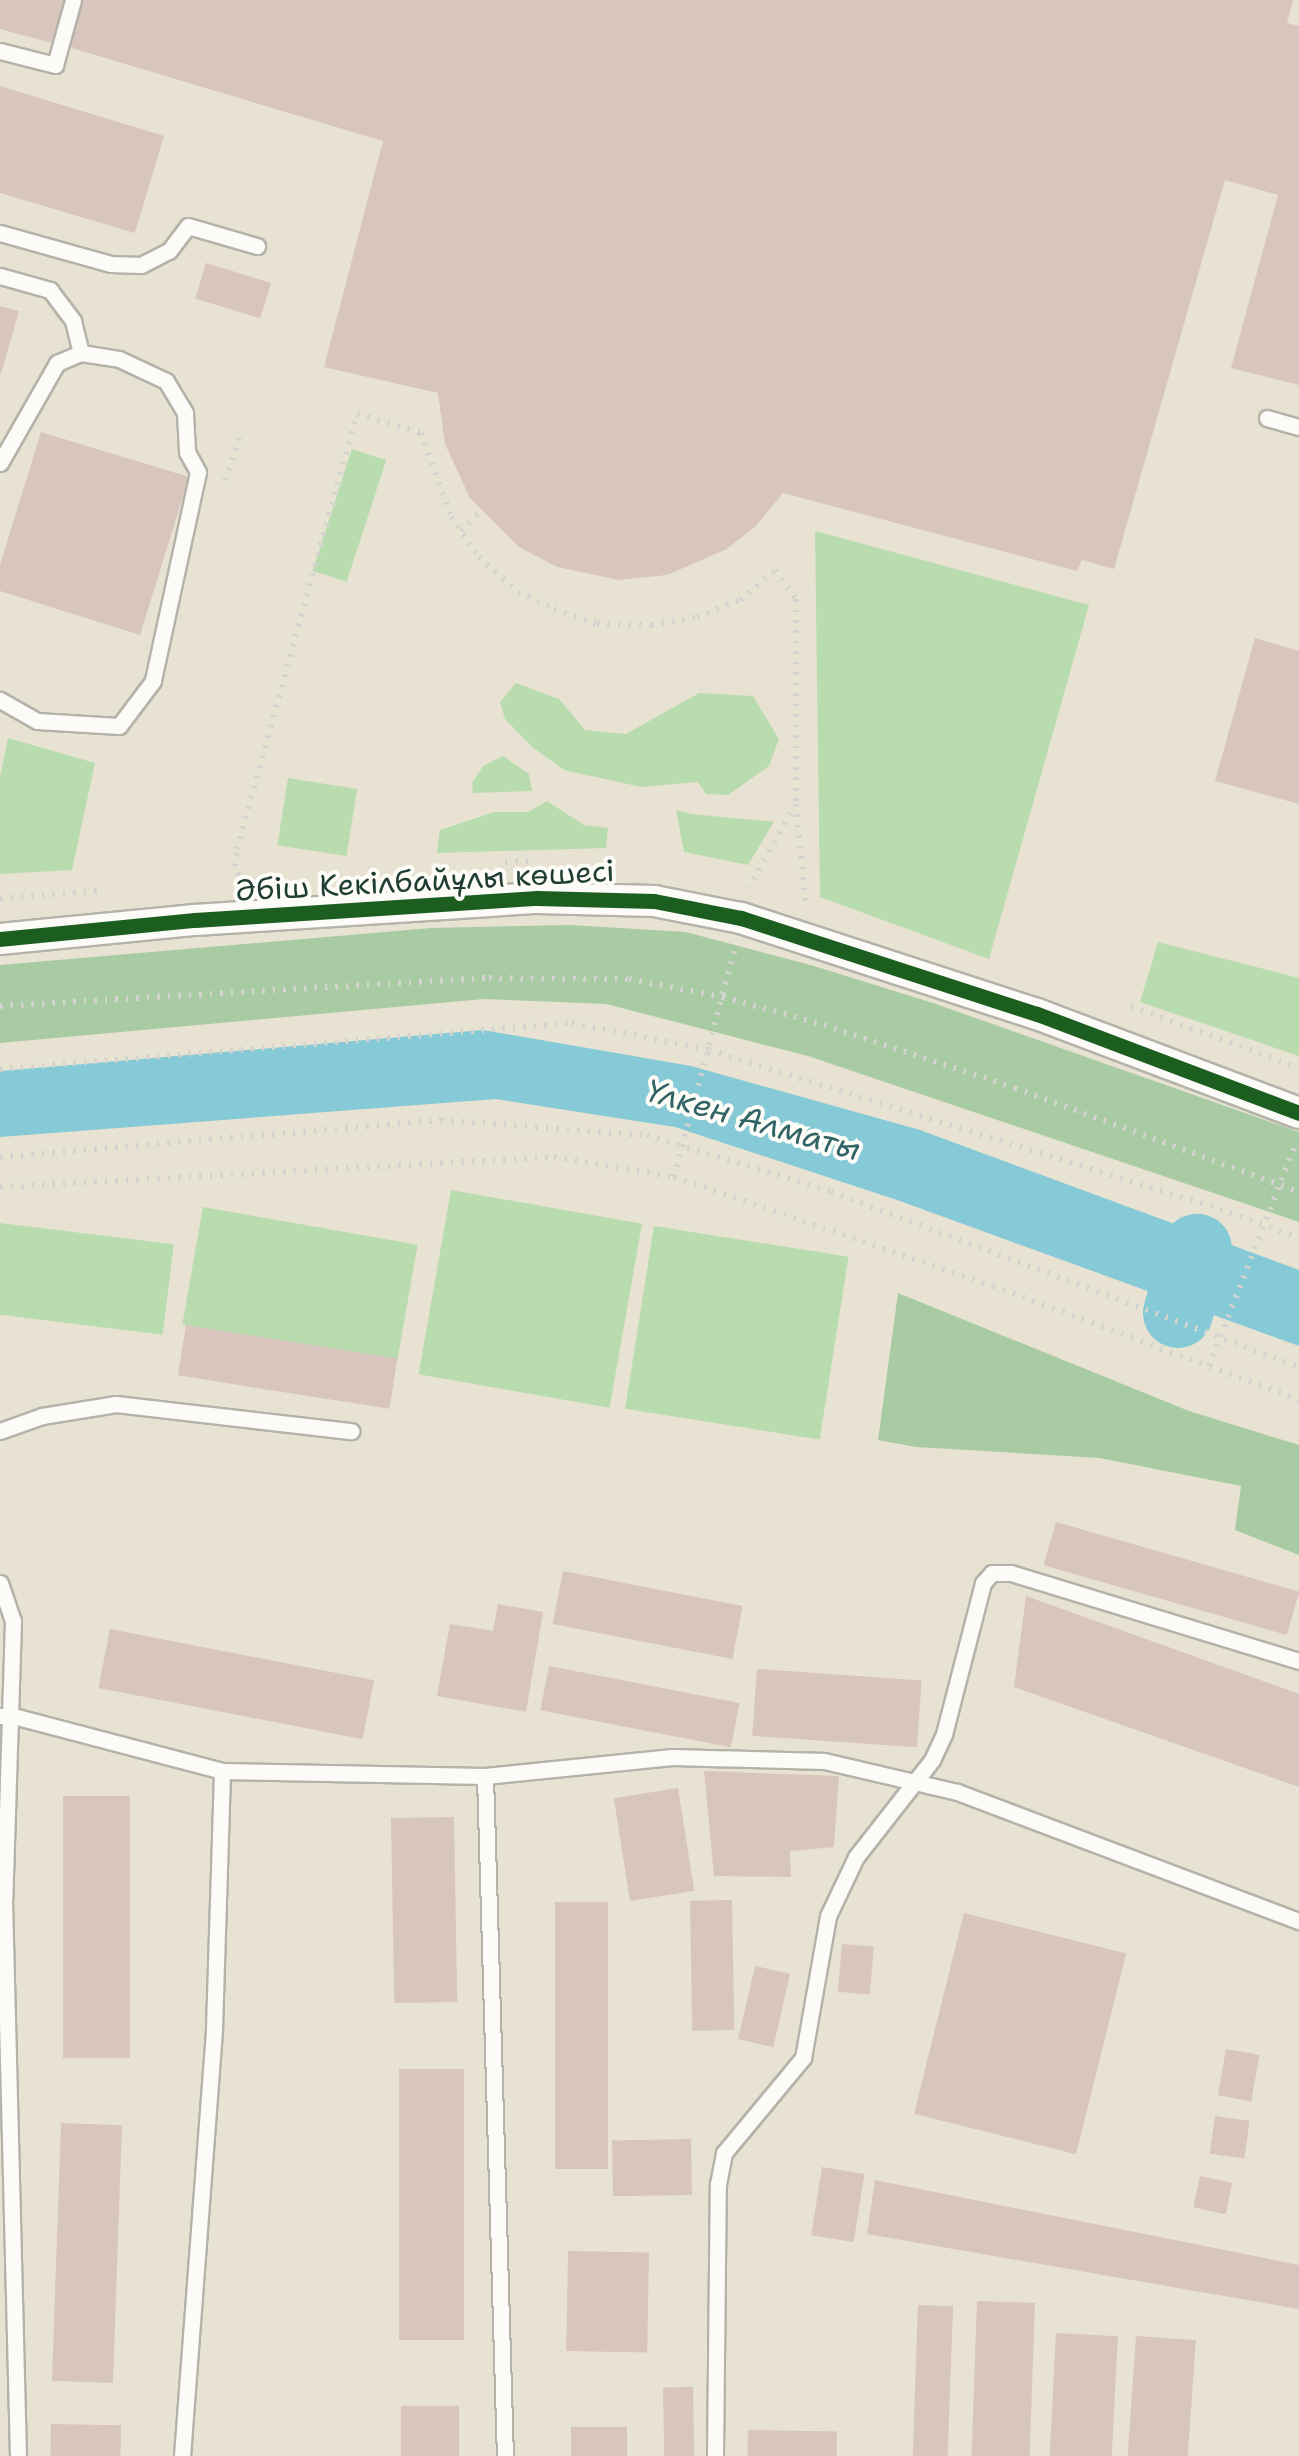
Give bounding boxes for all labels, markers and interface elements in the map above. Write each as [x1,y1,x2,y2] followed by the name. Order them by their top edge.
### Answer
[235,853,615,909] street label: Әбіш Кекілбайұлы көшесі
[641,1071,865,1169] water label: Үлкен Алматы

